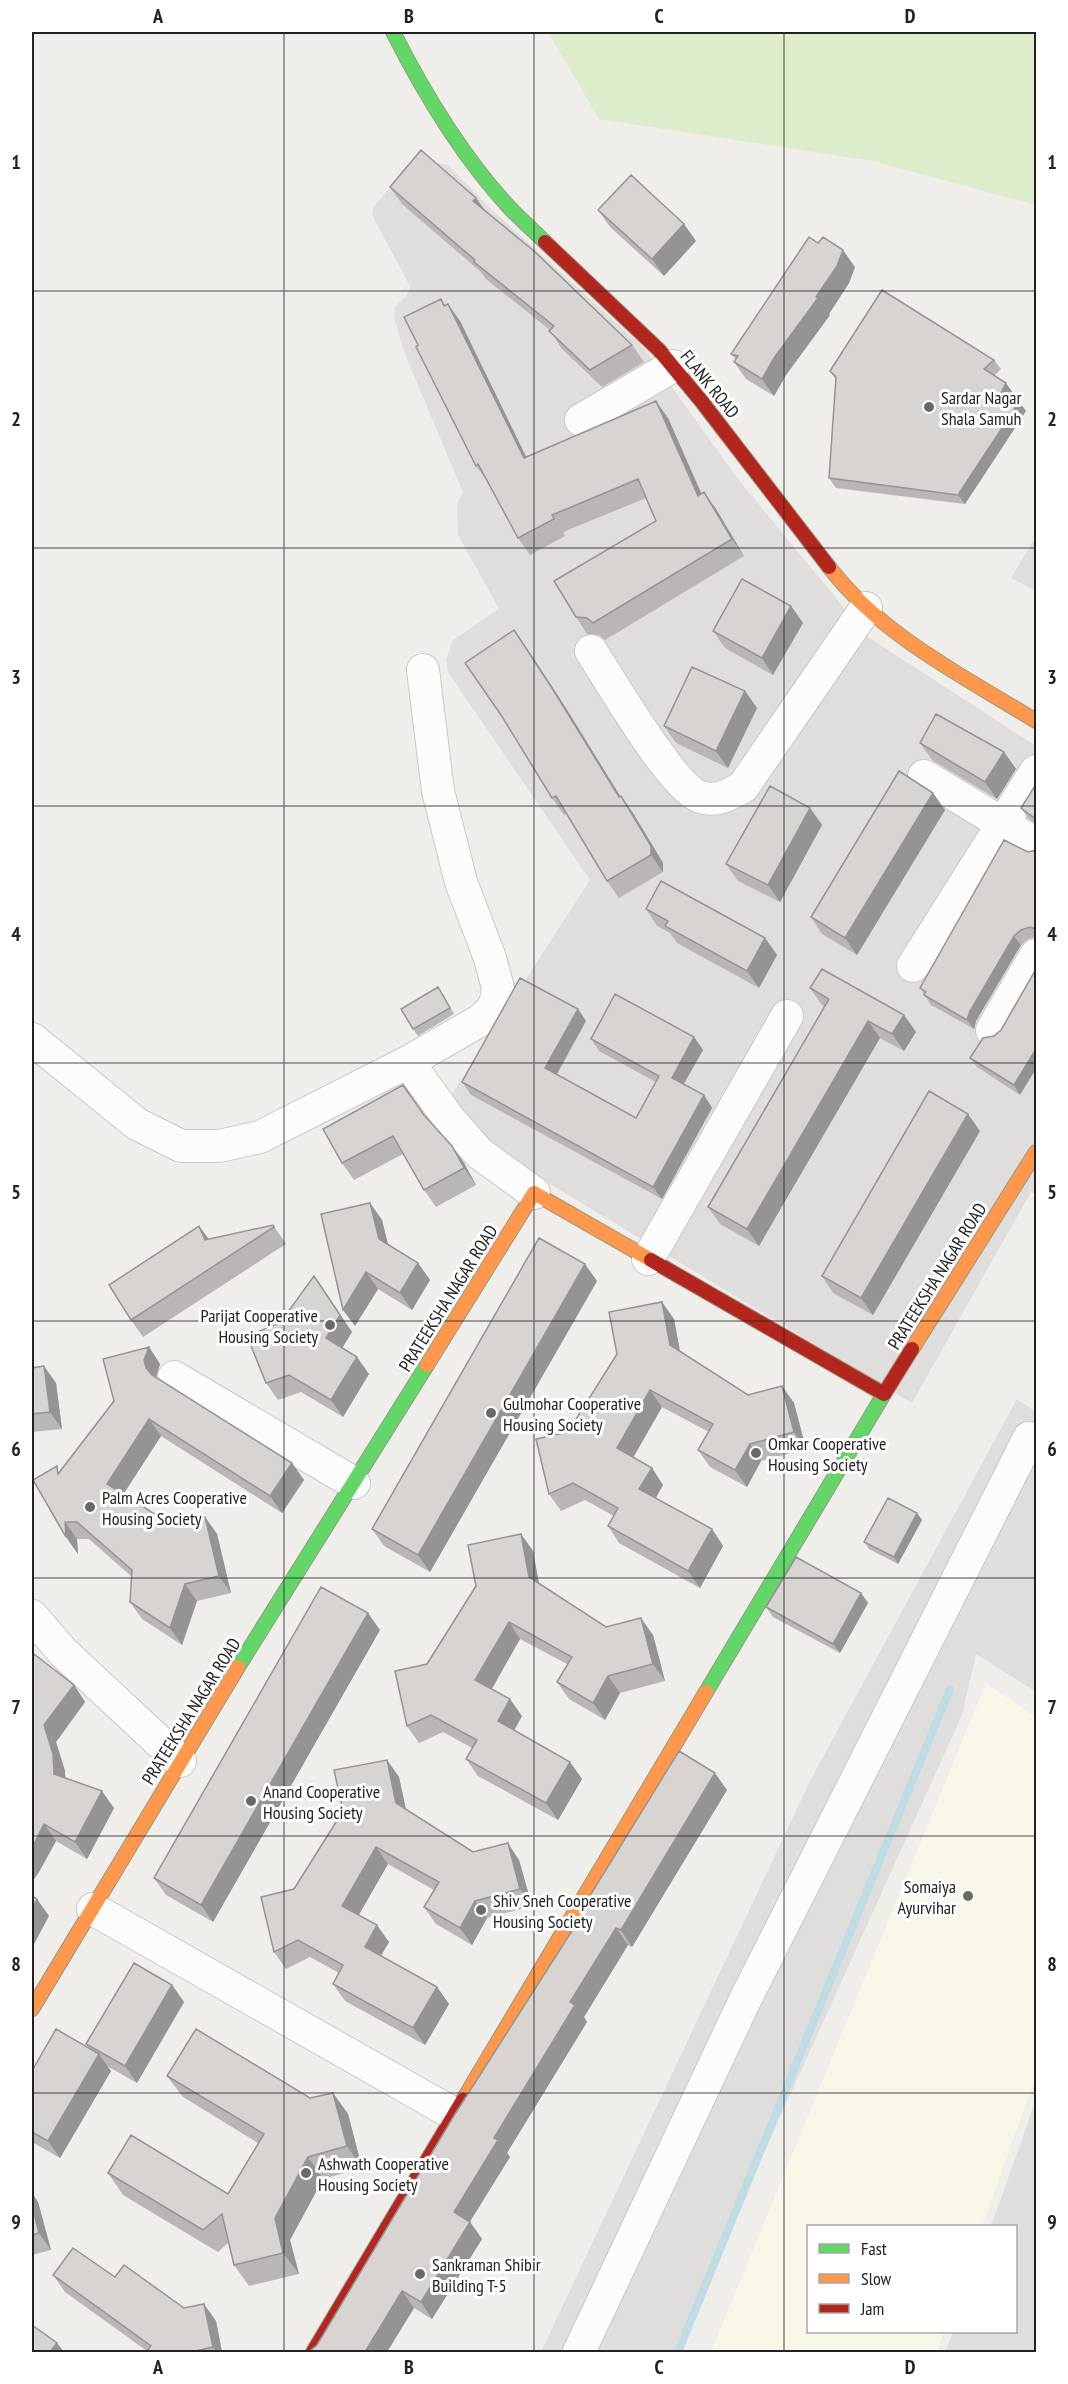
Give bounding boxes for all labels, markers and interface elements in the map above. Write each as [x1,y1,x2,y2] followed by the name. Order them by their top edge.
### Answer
[152,3,164,29] text: A
[404,3,414,29] text: B
[654,3,664,29] text: C
[905,3,916,29] text: D
[11,149,21,175] text: 1
[1047,149,1057,175] text: 1
[676,345,744,423] street label: FLANK ROAD
[941,386,1021,430] place label: Sardar Nagar Shala Samuh
[922,400,936,414] marker: Sardar Nagar Shala Samuh
[11,406,21,432] text: 2
[1047,406,1057,432] text: 2
[11,664,21,690] text: 3
[1047,664,1057,690] text: 3
[11,921,21,947] text: 4
[1047,921,1057,947] text: 4
[11,1179,21,1205] text: 5
[1047,1179,1057,1205] text: 5
[883,1198,991,1354] street label: PRATEEKSHA NAGAR ROAD
[394,1220,502,1376] street label: PRATEEKSHA NAGAR ROAD
[201,1304,318,1348] place label: Parijat Cooperative Housing Society
[323,1318,337,1332] marker: Parijat Cooperative Housing Society
[503,1392,641,1436] place label: Gulmohar Cooperative Housing Society
[484,1406,498,1420] marker: Gulmohar Cooperative Housing Society
[768,1432,887,1476] place label: Omkar Cooperative Housing Society
[11,1436,21,1462] text: 6
[1047,1436,1057,1462] text: 6
[749,1446,763,1460] marker: Omkar Cooperative Housing Society
[102,1486,247,1530] place label: Palm Acres Cooperative Housing Society
[83,1500,97,1514] marker: Palm Acres Cooperative Housing Society
[137,1633,245,1789] street label: PRATEEKSHA NAGAR ROAD
[11,1694,21,1720] text: 7
[1047,1694,1057,1720] text: 7
[263,1780,380,1824] place label: Anand Cooperative Housing Society
[244,1794,258,1808] marker: Anand Cooperative Housing Society
[898,1875,956,1919] place label: Somaiya Ayurvihar
[493,1889,632,1933] place label: Shiv Sneh Cooperative Housing Society
[961,1889,975,1903] marker: Somaiya Ayurvihar
[474,1903,488,1917] marker: Shiv Sneh Cooperative Housing Society
[11,1951,21,1977] text: 8
[1047,1951,1057,1977] text: 8
[318,2152,449,2196] place label: Ashwath Cooperative Housing Society
[299,2166,313,2180] marker: Ashwath Cooperative Housing Society
[11,2209,21,2235] text: 9
[1047,2209,1057,2235] text: 9
[807,2225,1017,2333] legend
[861,2237,887,2260] text: Fast
[432,2253,541,2297] place label: Sankraman Shibir Building T-5
[413,2267,427,2281] marker: Sankraman Shibir Building T-5
[861,2267,892,2290] text: Slow
[860,2297,884,2320] text: Jam
[152,2354,164,2380] text: A
[404,2354,414,2380] text: B
[654,2354,664,2380] text: C
[905,2354,916,2380] text: D

